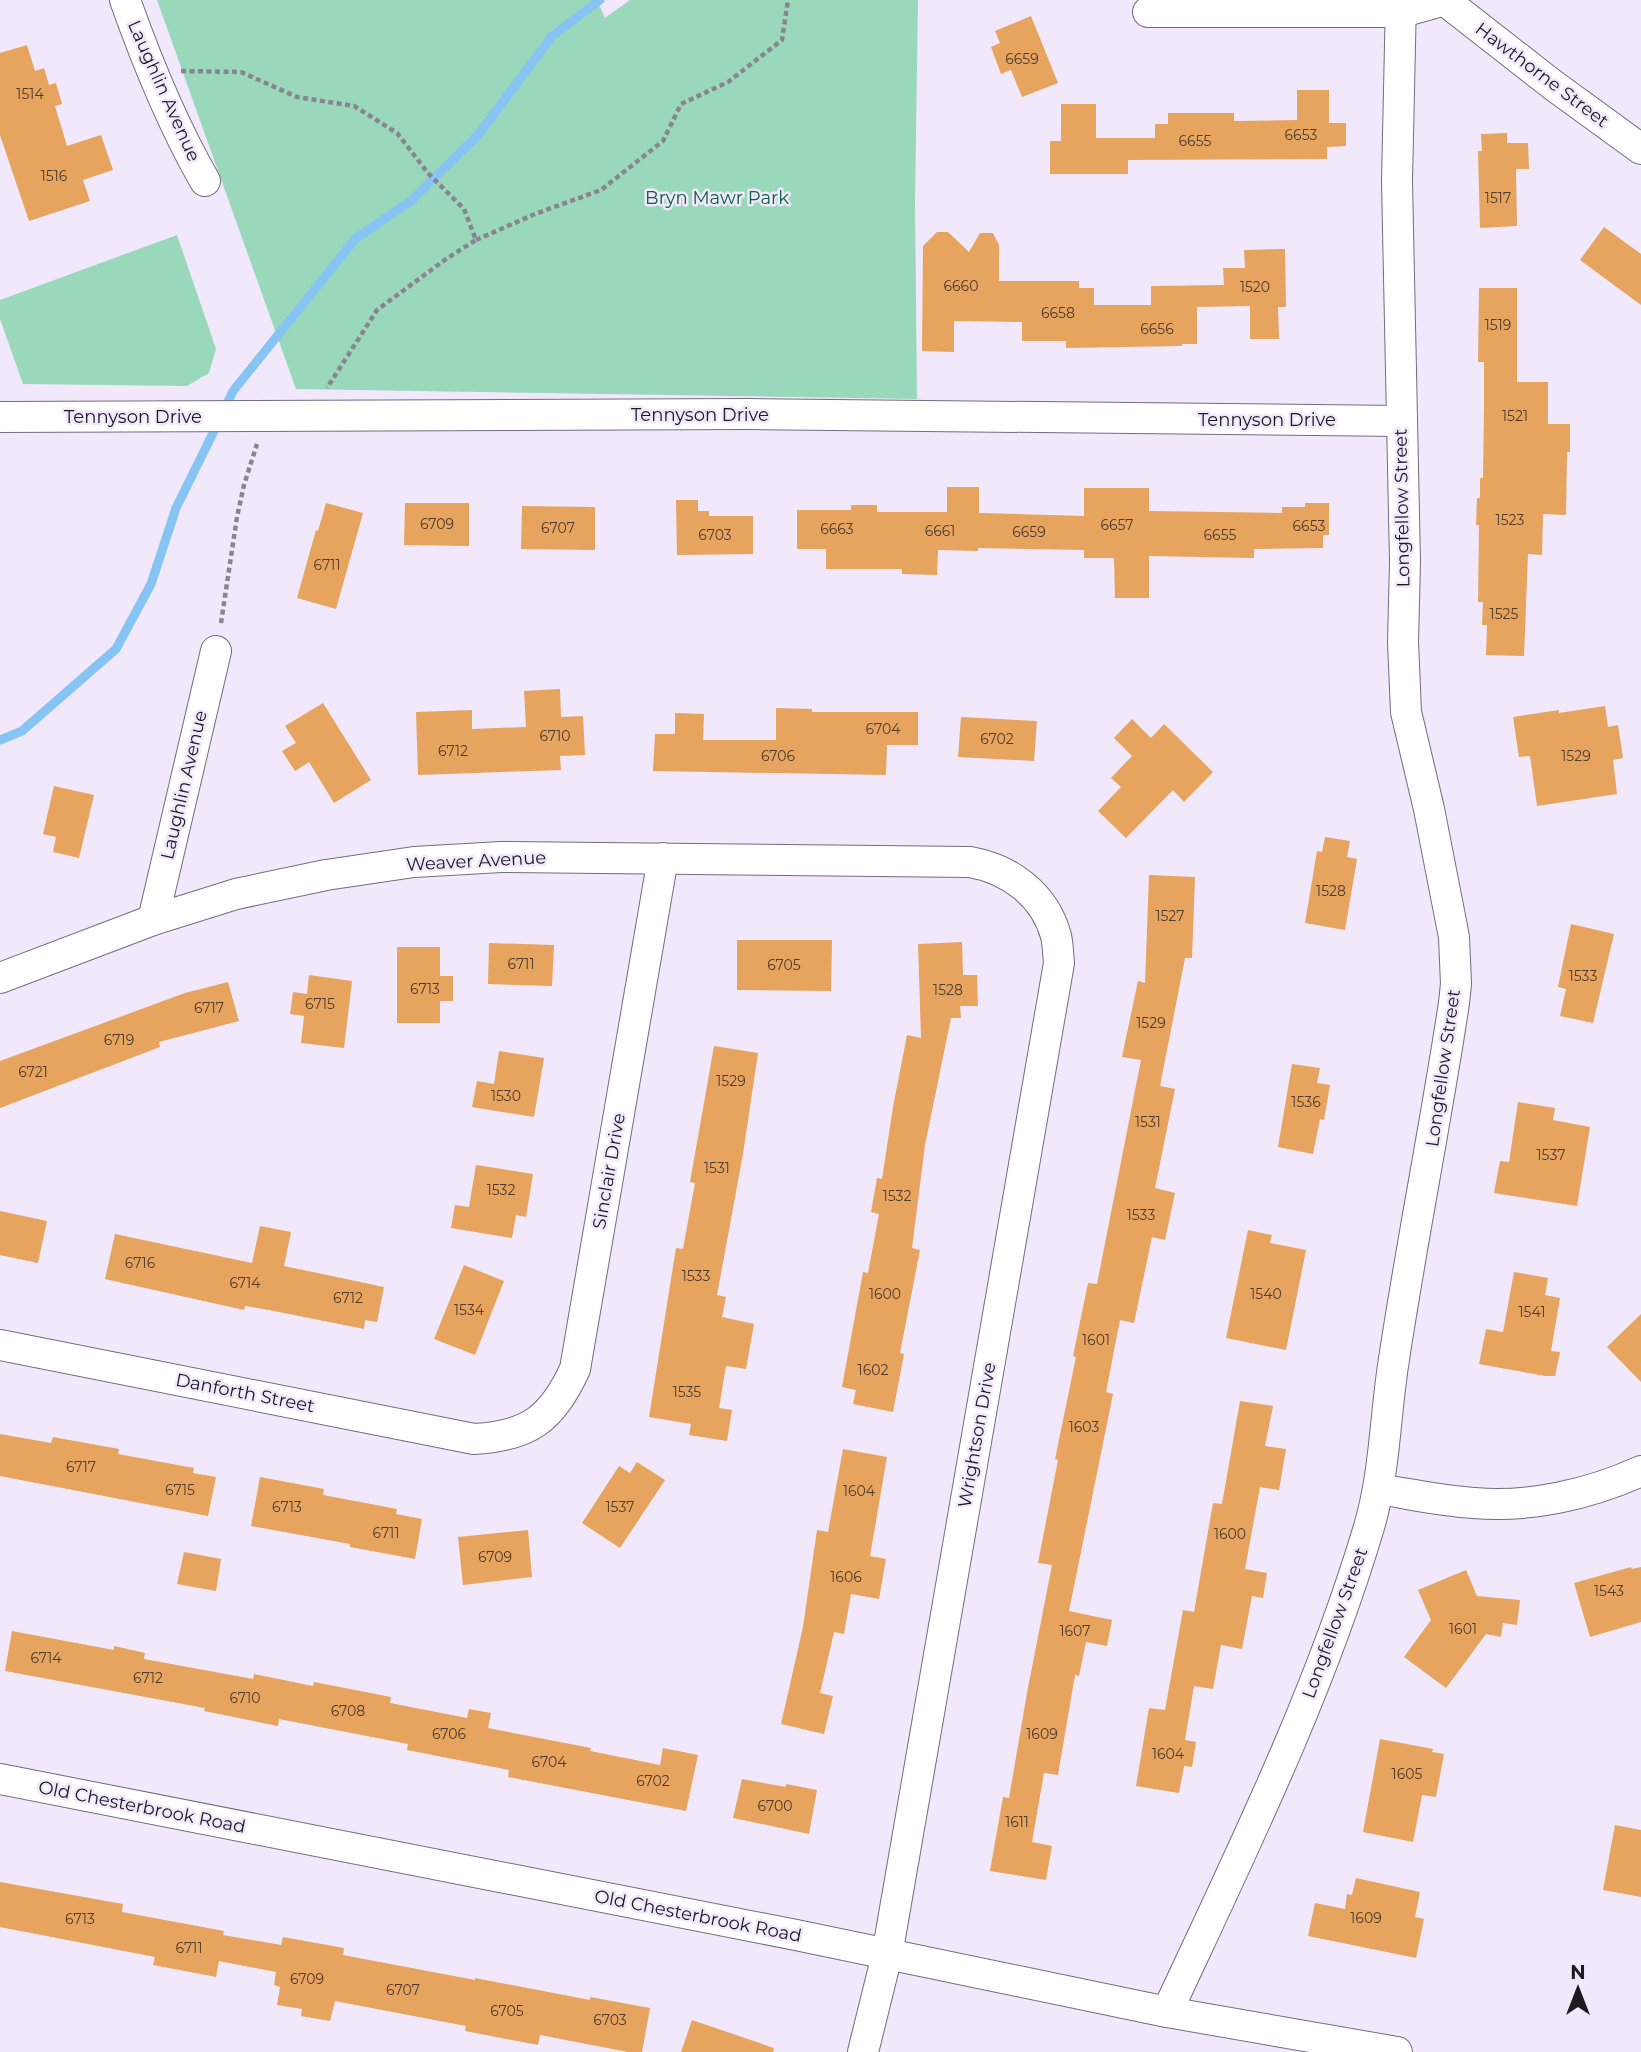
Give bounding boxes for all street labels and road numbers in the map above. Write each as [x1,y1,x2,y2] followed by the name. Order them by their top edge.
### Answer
[123,17,205,165] street label: Laughlin Avenue
[1471,18,1613,132] street label: Hawthorne Street
[631,404,769,426] street label: Tennyson Drive
[64,406,202,428] street label: Tennyson Drive
[1198,409,1336,431] street label: Tennyson Drive
[1390,428,1414,588] street label: Longfellow Street
[156,708,212,862] street label: Laughlin Avenue
[405,846,547,876] street label: Weaver Avenue
[1421,988,1465,1148] street label: Longfellow Street
[588,1111,630,1231] street label: Sinclair Drive
[953,1360,1001,1509] street label: Wrightson Drive
[174,1369,316,1417] street label: Danforth Street
[1298,1545,1372,1701] street label: Longfellow Street
[36,1776,248,1838] street label: Old Chesterbrook Road
[592,1885,804,1947] street label: Old Chesterbrook Road

